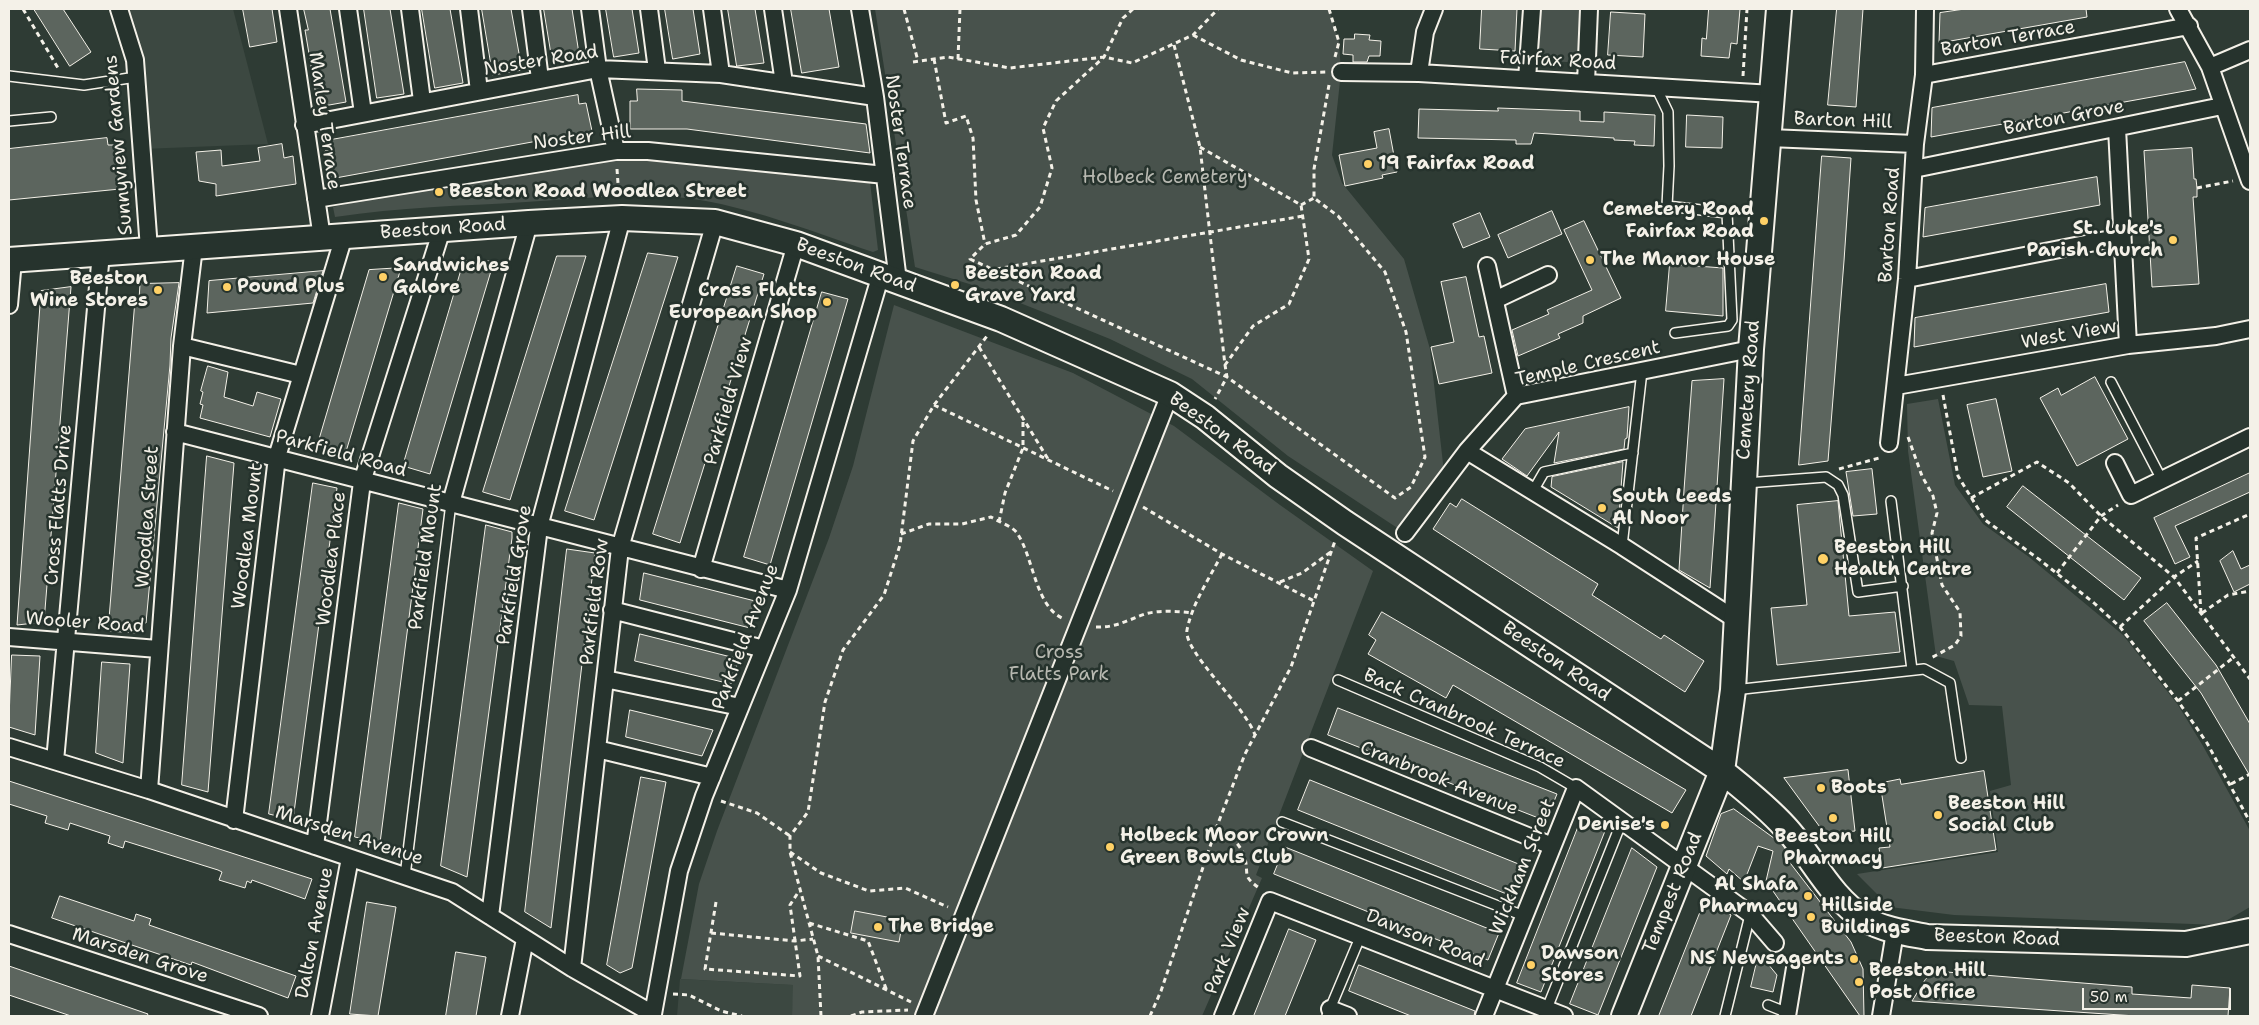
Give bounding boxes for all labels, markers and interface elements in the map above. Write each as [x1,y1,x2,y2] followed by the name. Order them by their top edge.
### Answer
[1939,16,2077,62] street label: Barton Terrace
[482,41,600,81] street label: Noster Road
[1499,47,1617,75] street label: Fairfax Road
[303,50,345,192] street label: Marley Terrace
[100,54,138,236] street label: Sunnyview Gardens
[879,73,921,211] street label: Noster Terrace
[2002,95,2126,141] street label: Barton Grove
[1793,108,1893,134] street label: Barton Hill
[532,121,632,155] street label: Noster Hill
[1378,153,1535,175] place label: 19 Fairfax Road
[1362,158,1374,170] marker: 19 Fairfax Road
[1875,166,1905,284] street label: Barton Road
[1082,167,1248,189] park label: Holbeck Cemetery
[449,181,747,203] place label: Beeston Road Woodlea Street
[433,186,445,198] marker: Beeston Road Woodlea Street
[1602,199,1754,243] place label: Cemetery Road Fairfax Road
[379,213,507,245] street label: Beeston Road
[1758,215,1770,227] marker: Cemetery Road Fairfax Road
[2027,218,2163,262] place label: St. Luke's Parish Church
[793,234,919,298] street label: Beeston Road
[2167,234,2179,246] marker: St. Luke's Parish Church
[1600,249,1775,271] place label: The Manor House
[1584,254,1596,266] marker: The Manor House
[393,255,510,299] place label: Sandwiches Galore
[965,263,1102,307] place label: Beeston Road Grave Yard
[30,268,148,312] place label: Beeston Wine Stores
[377,271,389,283] marker: Sandwiches Galore
[237,276,345,298] place label: Pound Plus
[949,279,961,291] marker: Beeston Road Grave Yard
[669,280,817,324] place label: Cross Flatts European Shop
[221,281,233,293] marker: Pound Plus
[152,284,164,296] marker: Beeston Wine Stores
[821,296,833,308] marker: Cross Flatts European Shop
[2019,315,2119,355] street label: West View
[1733,319,1765,461] street label: Cemetery Road
[700,334,758,468] street label: Parkfield View
[1513,336,1663,392] street label: Temple Crescent
[1164,388,1280,480] street label: Beeston Road
[41,424,77,586] street label: Cross Flatts Drive
[273,425,409,483] street label: Parkfield Road
[132,445,164,589] street label: Woodlea Street
[228,462,268,610] street label: Woodlea Mount
[404,482,448,632] street label: Parkfield Mount
[1612,486,1731,530] place label: South Leeds Al Noor
[312,490,352,628] street label: Woodlea Place
[1596,502,1608,514] marker: South Leeds Al Noor
[493,503,537,647] street label: Parkfield Grove
[576,537,614,667] street label: Parkfield Row
[1834,537,1972,581] place label: Beeston Hill Health Centre
[1816,552,1830,566] marker: Beeston Hill Health Centre
[708,561,784,713] street label: Parkfield Avenue
[25,607,145,639] street label: Wooler Road
[1497,617,1615,707] street label: Beeston Road
[1009,642,1109,686] park label: Cross Flatts Park
[1360,664,1568,774] street label: Back Cranbrook Terrace
[1357,737,1521,821] street label: Cranbrook Avenue
[1831,777,1887,799] place label: Boots
[1815,782,1827,794] marker: Boots
[1948,793,2065,837] place label: Beeston Hill Social Club
[1485,795,1561,939] street label: Wickham Street
[272,801,426,871] street label: Marsden Avenue
[1932,809,1944,821] marker: Beeston Hill Social Club
[1827,812,1839,824] marker: Beeston Hill Pharmacy
[1578,814,1655,836] place label: Denise's
[1659,819,1671,831] marker: Denise's
[1120,825,1329,869] place label: Holbeck Moor Crown Green Bowls Club
[1774,826,1892,870] place label: Beeston Hill Pharmacy
[1638,829,1708,957] street label: Tempest Road
[1104,841,1116,853] marker: Holbeck Moor Crown Green Bowls Club
[291,865,339,1001] street label: Dalton Avenue
[1699,874,1798,918] place label: Al Shafa Pharmacy
[1802,890,1814,902] marker: Al Shafa Pharmacy
[1821,895,1910,939] place label: Hillside Buildings
[1200,904,1256,998] street label: Park View
[1362,905,1488,973] street label: Dawson Road
[1805,911,1817,923] marker: Hillside Buildings
[888,916,994,938] place label: The Bridge
[872,921,884,933] marker: The Bridge
[69,923,211,989] street label: Marsden Grove
[1934,924,2060,952] street label: Beeston Road
[1541,943,1619,987] place label: Dawson Stores
[1690,948,1844,970] place label: NS Newsagents
[1848,953,1860,965] marker: NS Newsagents
[1525,959,1537,971] marker: Dawson Stores
[1869,960,1986,1004] place label: Beeston Hill Post Office
[1853,976,1865,988] marker: Beeston Hill Post Office
[2084,978,2233,1010] scale bar
[2090,987,2128,1007] text: 50 m

